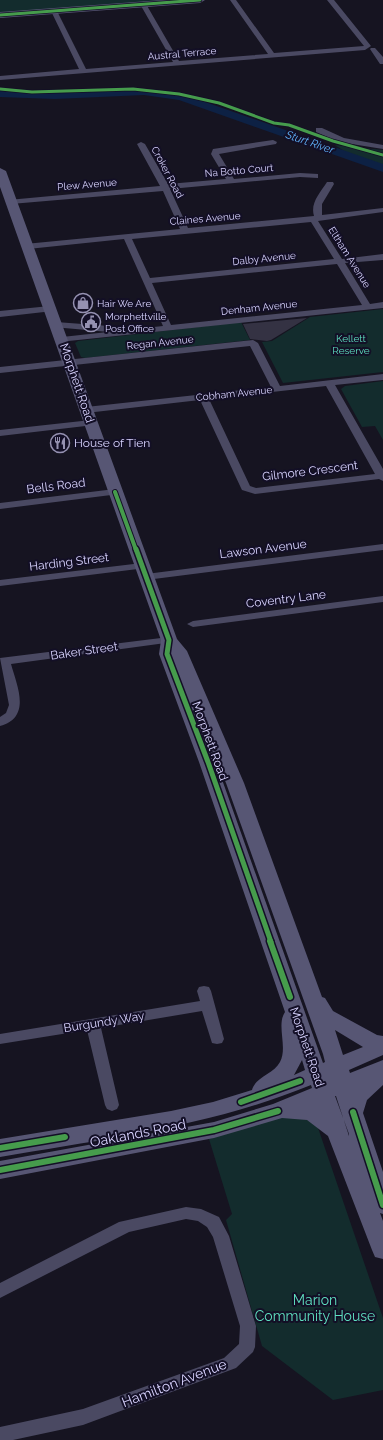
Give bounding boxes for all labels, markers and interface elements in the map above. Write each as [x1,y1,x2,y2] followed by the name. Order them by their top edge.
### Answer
[147,45,217,62] street label: Austral Terrace
[283,128,337,157] water label: Sturt River
[149,145,186,200] street label: Croker Road
[204,162,274,179] street label: Na Botto Court
[57,176,117,193] street label: Plew Avenue
[169,210,241,227] street label: Claines Avenue
[326,225,373,290] street label: Eltham Avenue
[232,250,296,267] street label: Dalby Avenue
[72,292,94,314] shop icon: Hair We Are
[97,298,151,309] place label: Hair We Are
[220,298,298,317] street label: Denham Avenue
[80,311,102,333] public building icon: Morphettville Post Office
[105,311,167,334] place label: Morphettville Post Office
[332,333,370,356] park label: Kellett Reserve
[126,334,194,351] street label: Regan Avenue
[57,341,97,425] street label: Morphett Road
[195,384,273,403] street label: Cobham Avenue
[49,432,71,454] restaurant icon: House of Tien
[74,436,150,450] place label: House of Tien
[261,458,359,484] street label: Gilmore Crescent
[26,475,86,497] street label: Bells Road
[219,537,307,561] street label: Lawson Avenue
[28,550,110,574] street label: Harding Street
[245,587,327,611] street label: Coventry Lane
[49,639,119,663] street label: Baker Street
[189,700,231,782] street label: Morphett Road
[287,1005,327,1089] street label: Morphett Road
[63,1009,146,1035] street label: Burgundy Way
[88,1116,188,1150] street label: Oaklands Road
[255,1292,375,1324] park label: Marion Community House
[119,1356,229,1410] street label: Hamilton Avenue

